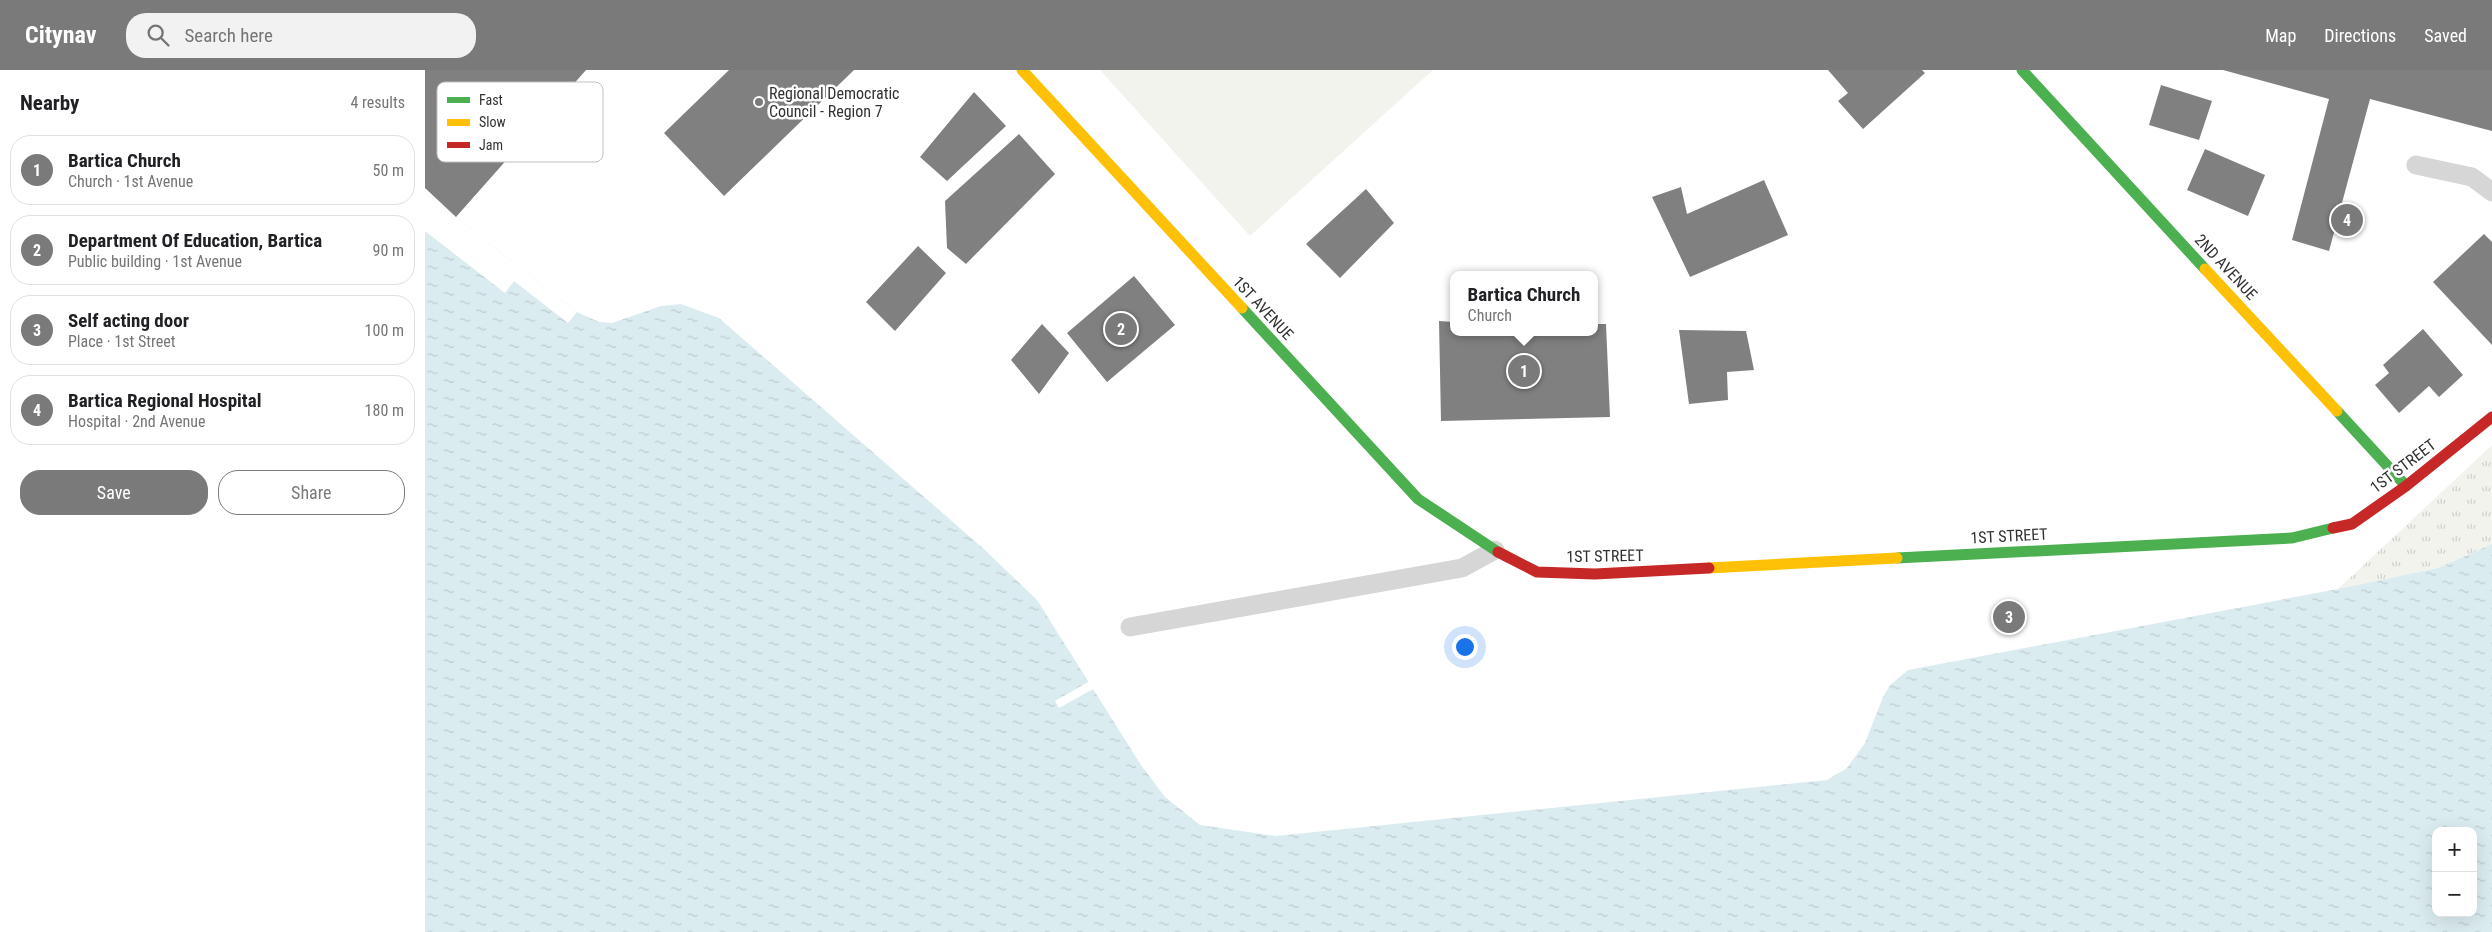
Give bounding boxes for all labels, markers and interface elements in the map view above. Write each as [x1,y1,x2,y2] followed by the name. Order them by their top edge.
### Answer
[126,13,476,58] search box
[25,21,96,49] text: Citynav
[144,21,172,49] icon: search
[184,24,273,47] text: Search here
[2265,25,2296,46] text: Map
[2324,25,2396,46] text: Directions
[2424,25,2467,46] text: Saved
[437,82,603,162] legend
[769,84,899,121] place label: Regional Democratic Council - Region 7
[20,91,79,115] text: Nearby
[479,92,503,108] text: Fast
[350,93,405,112] text: 4 results
[753,96,765,108] marker: Regional Democratic Council - Region 7
[479,114,506,130] text: Slow
[479,137,503,153] text: Jam
[68,149,181,172] text: Bartica Church
[33,161,41,180] text: 1
[372,161,404,180] text: 50 m
[68,172,193,191] text: Church · 1st Avenue
[2331,201,2363,239] pin: 4
[68,229,322,252] text: Department Of Education, Bartica
[2191,230,2261,304] street label: 2ND AVENUE
[33,241,41,260] text: 2
[372,241,404,260] text: 90 m
[68,252,242,271] text: Public building · 1st Avenue
[1450,271,1598,336] popup
[1229,272,1297,344] street label: 1ST AVENUE
[1468,283,1580,306] text: Bartica Church
[1468,306,1512,325] text: Church
[68,309,189,332] text: Self acting door
[1105,310,1137,348] pin: 2
[33,321,41,340] text: 3
[365,321,404,340] text: 100 m
[68,332,175,351] text: Place · 1st Street
[1508,352,1540,390] pin: 1
[68,389,261,412] text: Bartica Regional Hospital
[33,401,41,420] text: 4
[365,401,404,420] text: 180 m
[68,412,205,431] text: Hospital · 2nd Avenue
[2366,435,2440,497] street label: 1ST STREET
[20,470,208,515] button: Save
[218,470,405,515] button: Share
[1970,524,2048,548] street label: 1ST STREET
[1566,546,1644,566] street label: 1ST STREET
[1993,598,2025,636] pin: 3
[1452,634,1478,660] your location
[2432,827,2477,917] map controls
[2432,827,2477,872] button: +
[2432,872,2477,917] button: −

